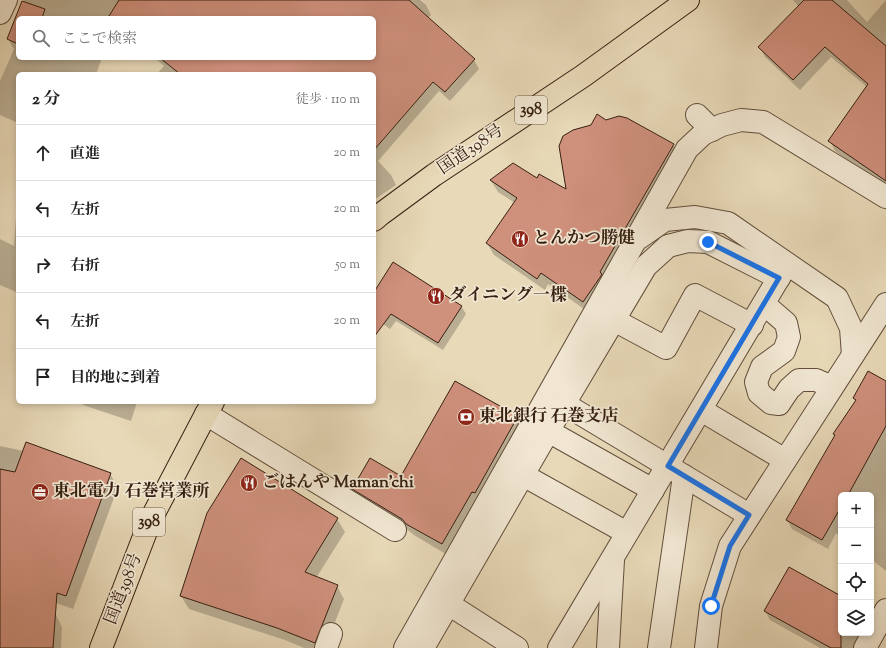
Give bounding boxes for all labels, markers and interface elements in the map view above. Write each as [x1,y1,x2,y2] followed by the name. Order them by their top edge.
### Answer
[16,16,376,60] search box
[30,27,52,49] icon: search
[62,29,137,50] text: ここで検索
[32,88,61,112] text: 2 分
[296,91,360,109] text: 徒歩 · 110 m
[515,96,547,124] road number: 398
[433,119,509,181] street label: 国道398号
[32,142,54,164] icon: ahead
[70,144,100,165] text: 直進
[334,144,360,162] text: 20 m
[32,198,54,220] icon: left
[70,200,100,221] text: 左折
[334,200,360,218] text: 20 m
[533,227,635,251] place label: とんかつ勝健
[510,229,530,249] restaurant icon: とんかつ勝健
[699,233,717,251] route end
[32,254,54,276] icon: right
[70,256,100,277] text: 右折
[335,256,360,274] text: 50 m
[449,284,567,308] place label: ダイニング一楪
[426,286,446,306] restaurant icon: ダイニング一楪
[32,310,54,332] icon: left
[70,312,100,333] text: 左折
[334,312,360,330] text: 20 m
[32,366,54,388] icon: arrive
[70,368,160,389] text: 目的地に到着
[479,405,619,429] place label: 東北銀行 石巻支店
[456,407,476,427] bank icon: 東北銀行 石巻支店
[262,471,414,495] place label: ごはんや Maman'chi
[239,473,259,493] restaurant icon: ごはんや Maman'chi
[53,480,210,504] place label: 東北電力 石巻営業所
[30,482,50,502] office icon: 東北電力 石巻営業所
[838,492,874,636] map controls
[838,492,874,528] button: +
[133,508,165,536] road number: 398
[838,528,874,564] button: −
[99,550,149,628] street label: 国道398号
[838,564,874,600] button: locate
[702,597,720,615] route start
[838,600,874,636] button: layers

